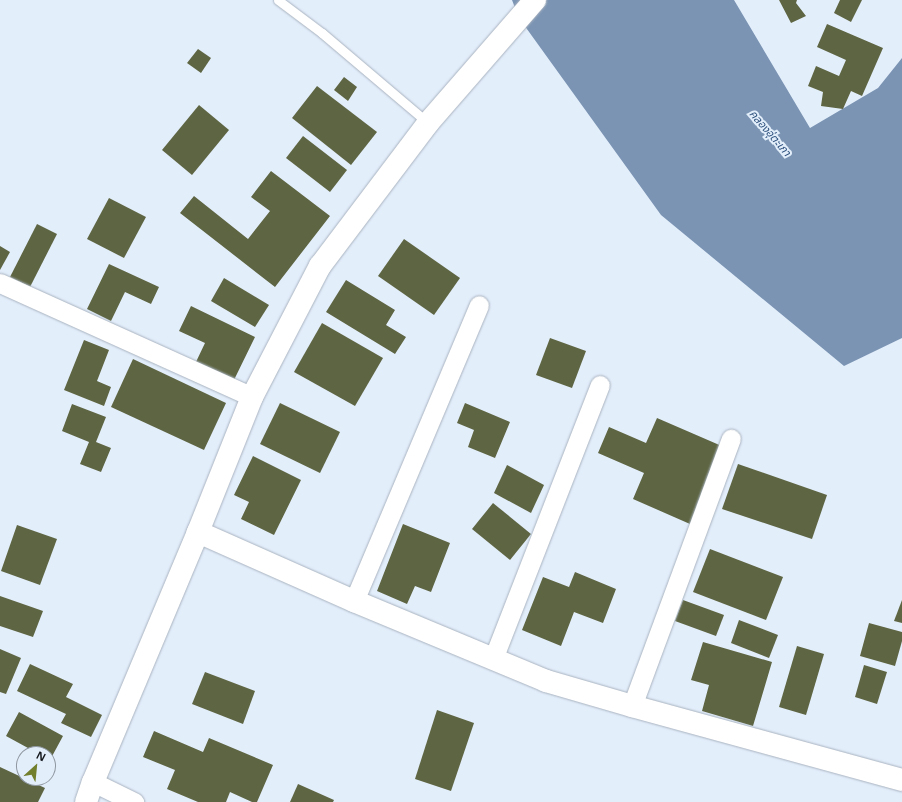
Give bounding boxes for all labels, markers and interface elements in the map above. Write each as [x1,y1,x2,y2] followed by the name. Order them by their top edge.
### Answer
[746,107,794,159] water label: คลองอุ่ตะเภา
[16,746,56,786] north arrow
[34,747,49,764] text: N

